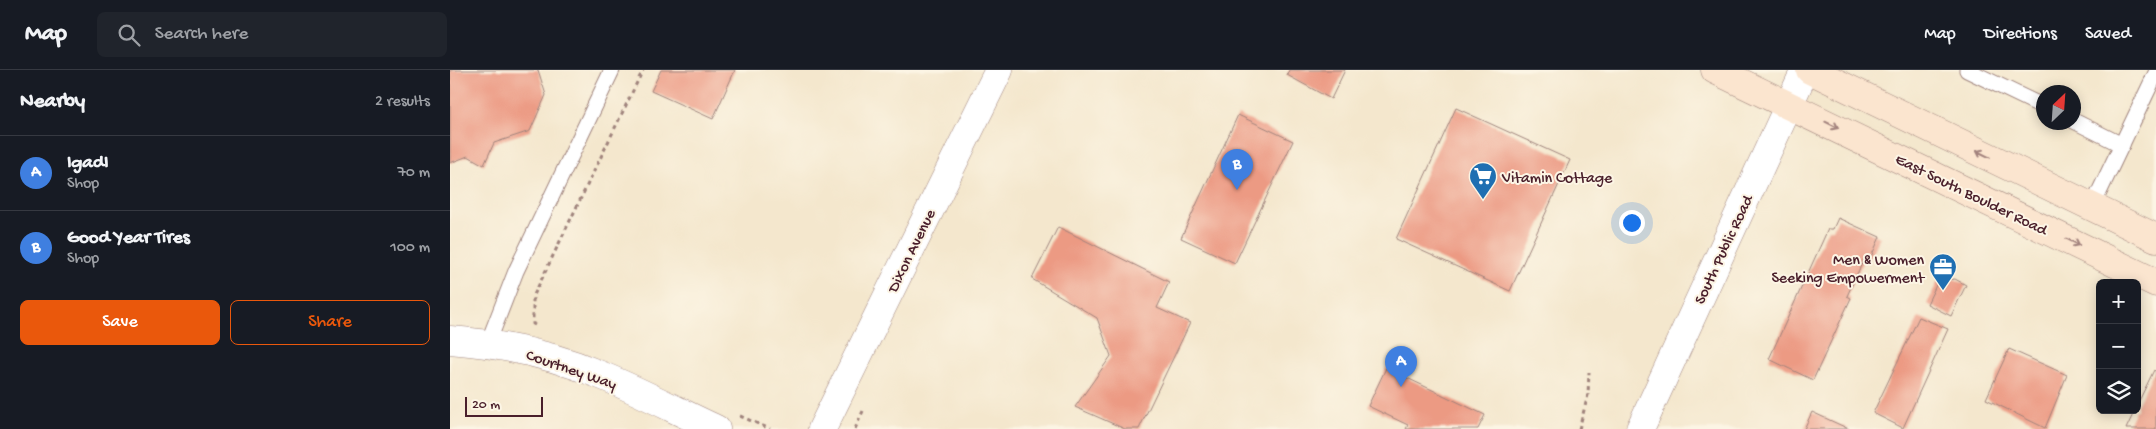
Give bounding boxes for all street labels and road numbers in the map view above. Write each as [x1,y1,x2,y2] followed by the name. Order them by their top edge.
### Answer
[1891,151,2051,242] street label: East South Boulder Road
[1692,191,1759,308] street label: South Public Road
[884,206,942,297] street label: Dixon Avenue
[523,347,619,396] street label: Courtney Way

